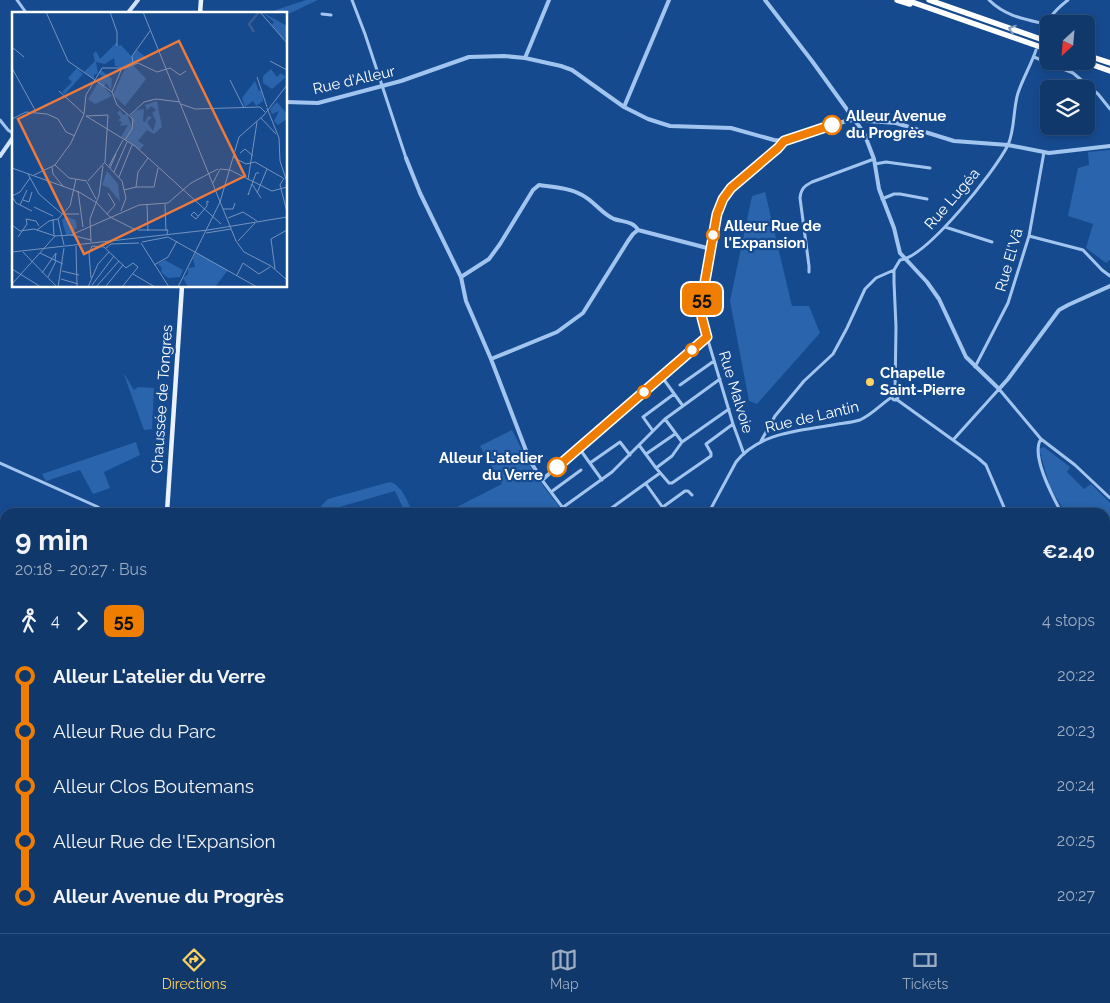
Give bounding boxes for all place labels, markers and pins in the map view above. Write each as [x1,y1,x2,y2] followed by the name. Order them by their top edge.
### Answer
[846,107,946,142] place label: Alleur Avenue du Progrès
[822,115,842,135] marker: Alleur Avenue du Progrès
[724,217,821,252] place label: Alleur Rue de l'Expansion
[706,228,720,242] marker: Alleur Rue de l'Expansion
[685,343,699,357] unlabelled marker
[880,364,965,399] place label: Chapelle Saint-Pierre
[864,376,876,388] marker: Chapelle Saint-Pierre
[637,385,651,399] unlabelled marker
[439,449,543,484] place label: Alleur L'atelier du Verre
[547,457,567,477] marker: Alleur L'atelier du Verre

